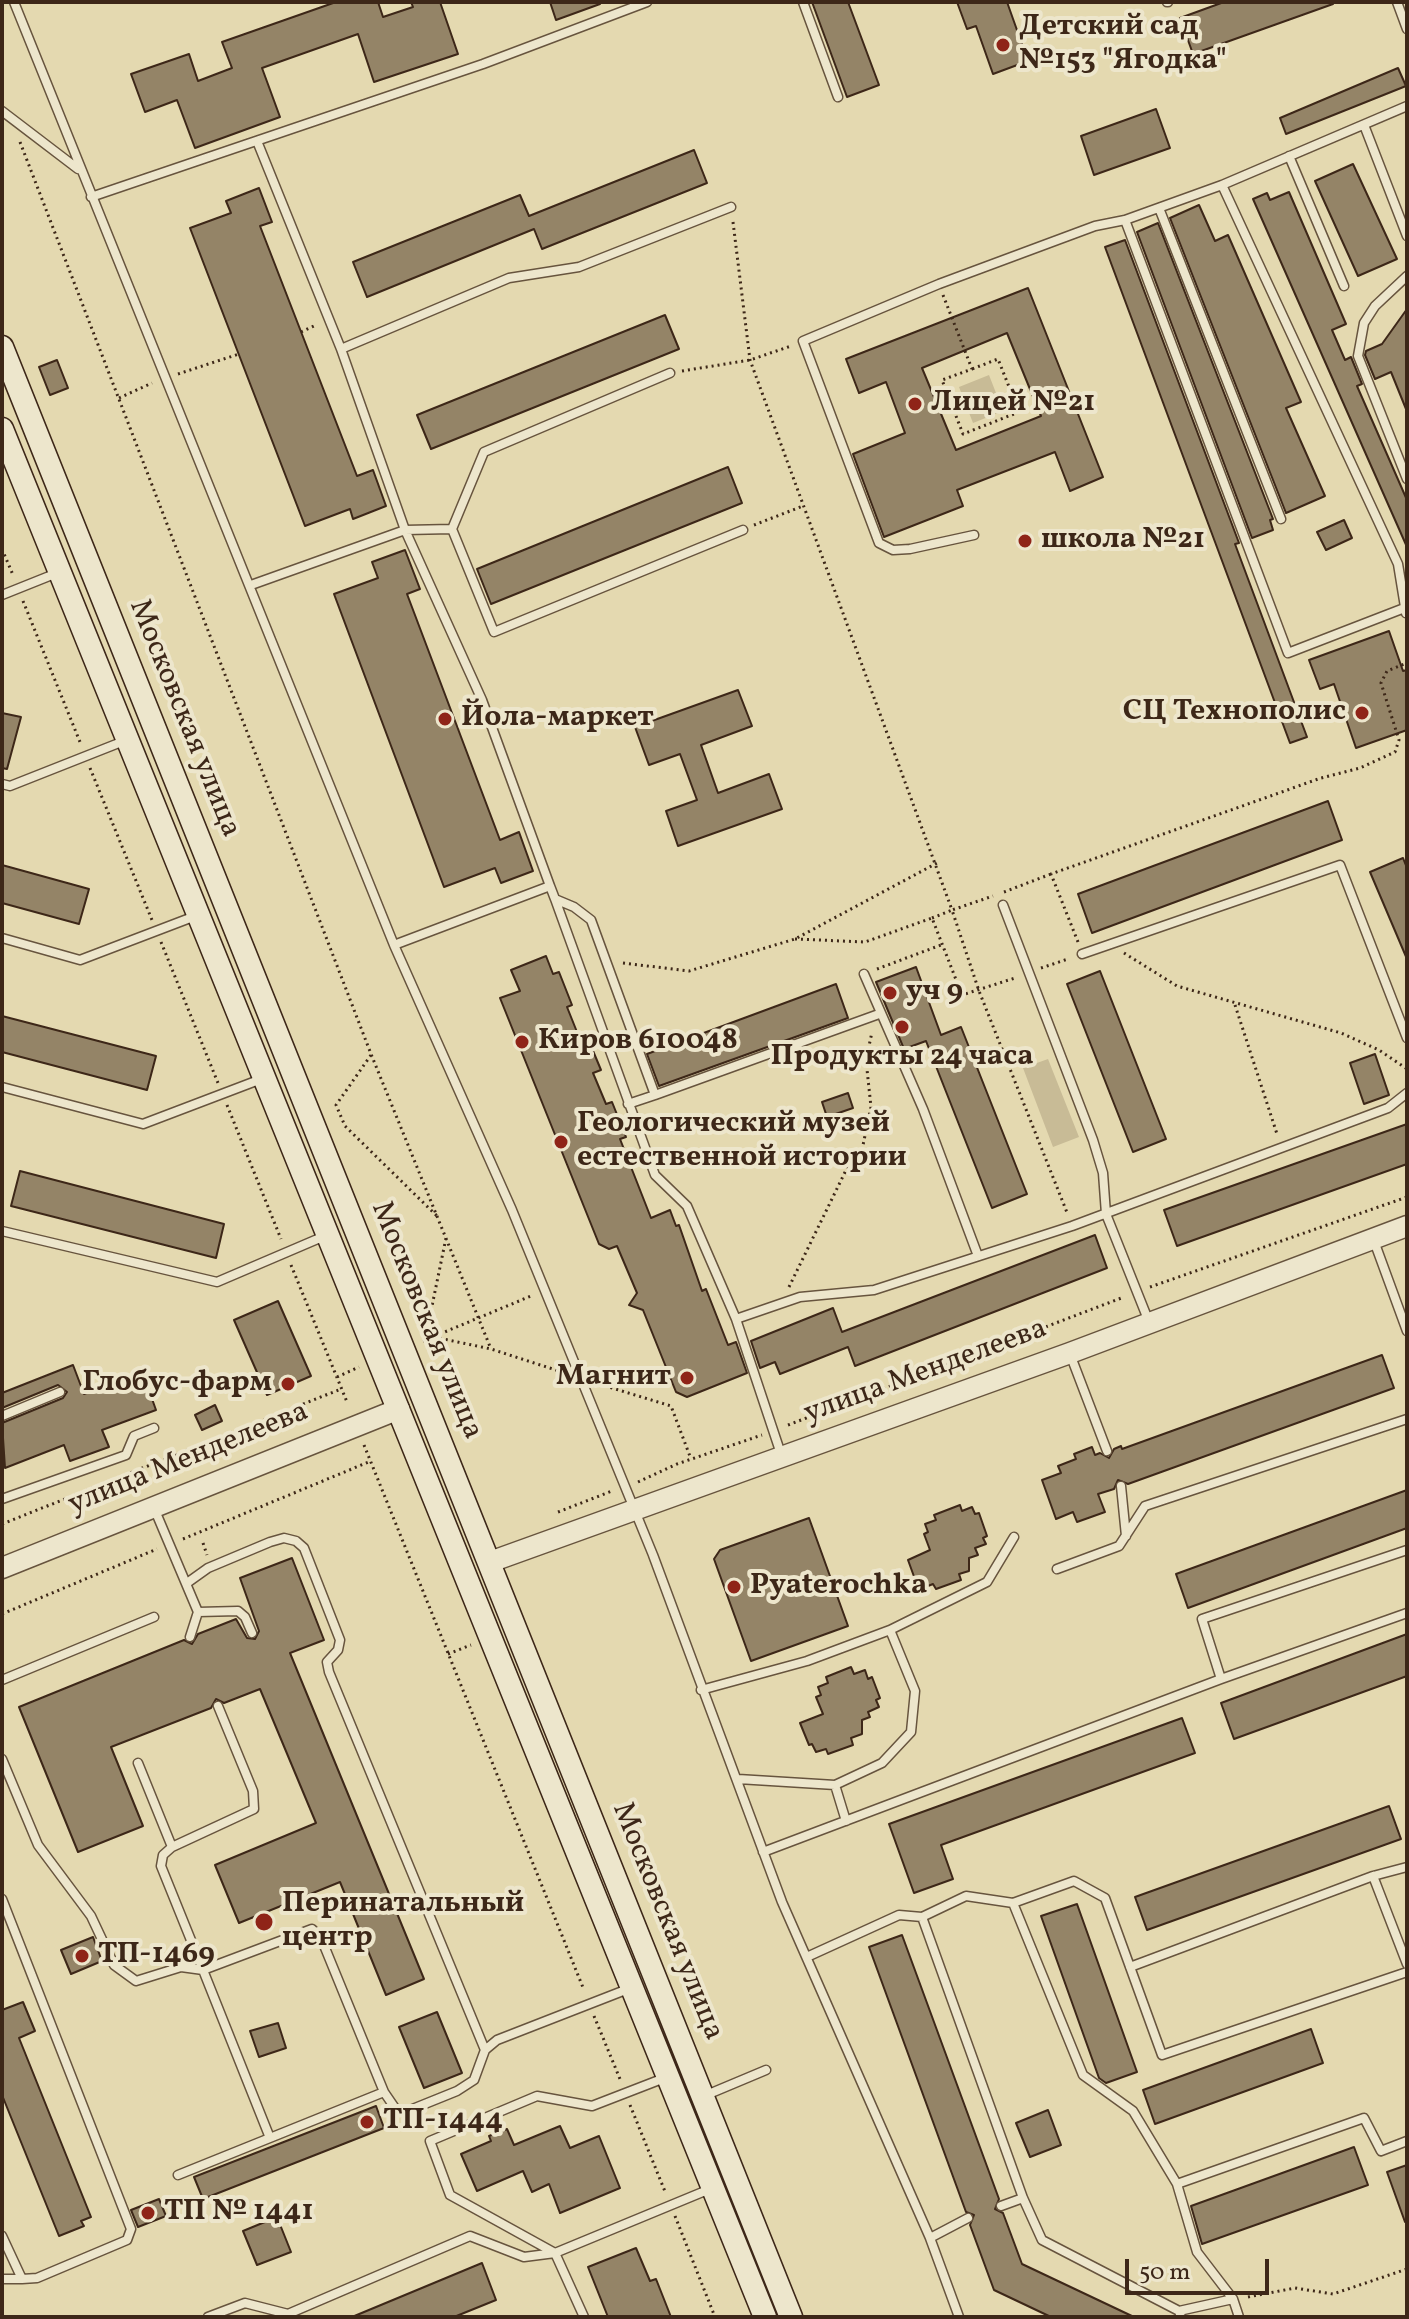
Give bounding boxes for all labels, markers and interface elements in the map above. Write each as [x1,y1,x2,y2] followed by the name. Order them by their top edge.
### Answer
[1019,10,1227,80] place label: Детский сад №153 "Ягодка"
[994,36,1012,54] marker: Детский сад №153 "Ягодка"
[931,386,1095,422] place label: Лицей №21
[906,395,924,413] marker: Лицей №21
[1041,523,1205,559] place label: школа №21
[1016,532,1034,550] marker: школа №21
[119,595,247,843] street label: Московская улица
[1123,695,1346,731] place label: СЦ Технополис
[461,701,654,737] place label: Йола-маркет
[1353,704,1371,722] marker: СЦ Технополис
[436,710,454,728] marker: Йола-маркет
[906,975,963,1011] place label: уч 9
[881,984,899,1002] marker: уч 9
[893,1018,911,1036] marker: Продукты 24 часа
[538,1024,738,1060] place label: Киров 610048
[513,1033,531,1051] marker: Киров 610048
[770,1040,1034,1076] place label: Продукты 24 часа
[577,1107,907,1178] place label: Геологический музей естественной истории
[552,1133,570,1151] marker: Геологический музей естественной истории
[361,1197,489,1445] street label: Московская улица
[800,1312,1052,1434] street label: улица Менделеева
[556,1360,671,1396] place label: Магнит
[82,1366,272,1402] place label: Глобус-фарм
[678,1369,696,1387] marker: Магнит
[279,1375,297,1393] marker: Глобус-фарм
[64,1395,314,1525] street label: улица Менделеева
[750,1569,927,1605] place label: Pyaterochka
[725,1578,743,1596] marker: Pyaterochka
[602,1798,730,2046] street label: Московская улица
[282,1887,524,1958] place label: Перинатальный центр
[253,1911,275,1933] marker: Перинатальный центр
[98,1938,215,1974] place label: ТП-1469
[73,1947,91,1965] marker: ТП-1469
[383,2104,503,2140] place label: ТП-1444
[358,2113,376,2131] marker: ТП-1444
[164,2195,314,2231] place label: ТП № 1441
[139,2204,157,2222] marker: ТП № 1441
[1129,2243,1273,2293] scale bar
[1139,2256,1191,2290] text: 50 m

